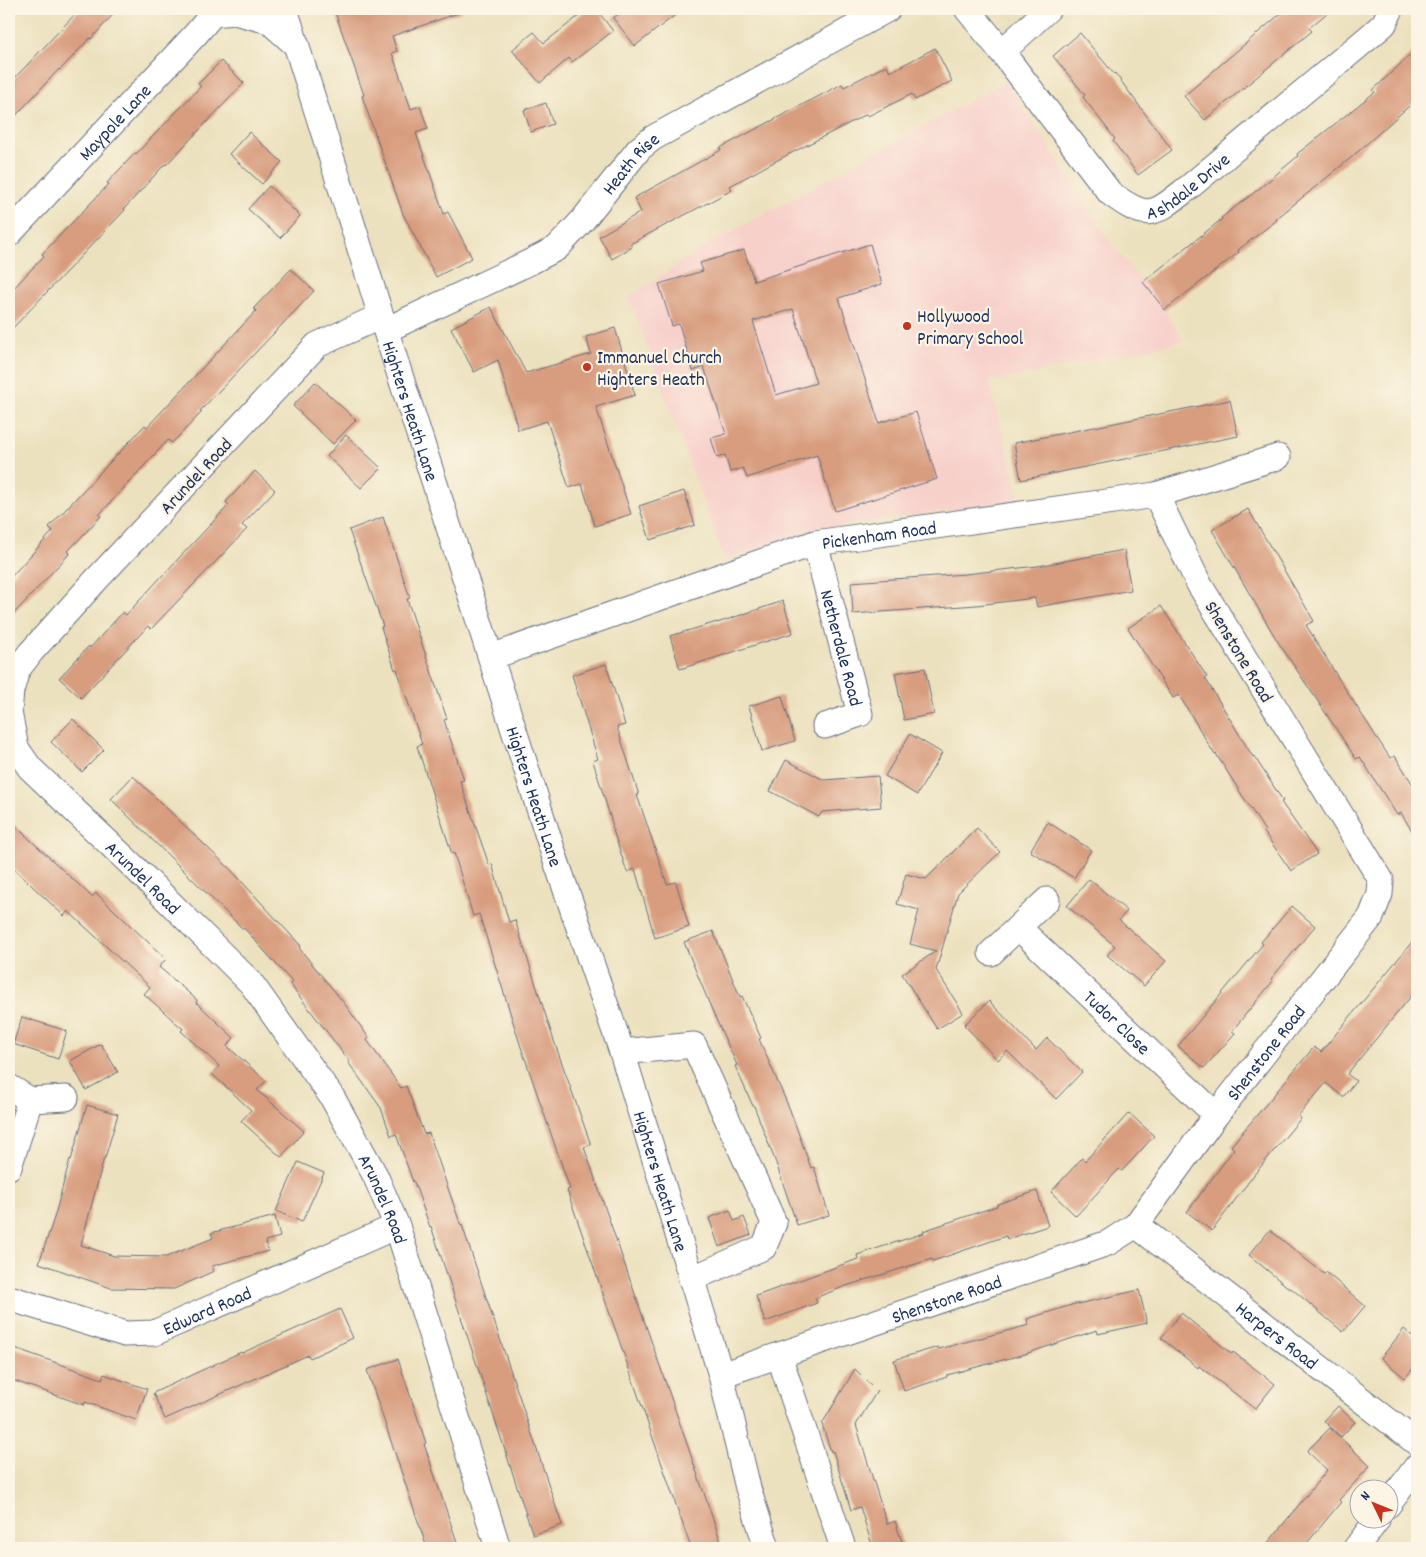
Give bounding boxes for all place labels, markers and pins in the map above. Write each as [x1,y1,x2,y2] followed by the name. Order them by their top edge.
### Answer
[917,305,1024,354] place label: Hollywood Primary School
[901,320,913,332] marker: Hollywood Primary School
[597,346,722,395] place label: Immanuel Church Highters Heath
[581,361,593,373] marker: Immanuel Church Highters Heath

